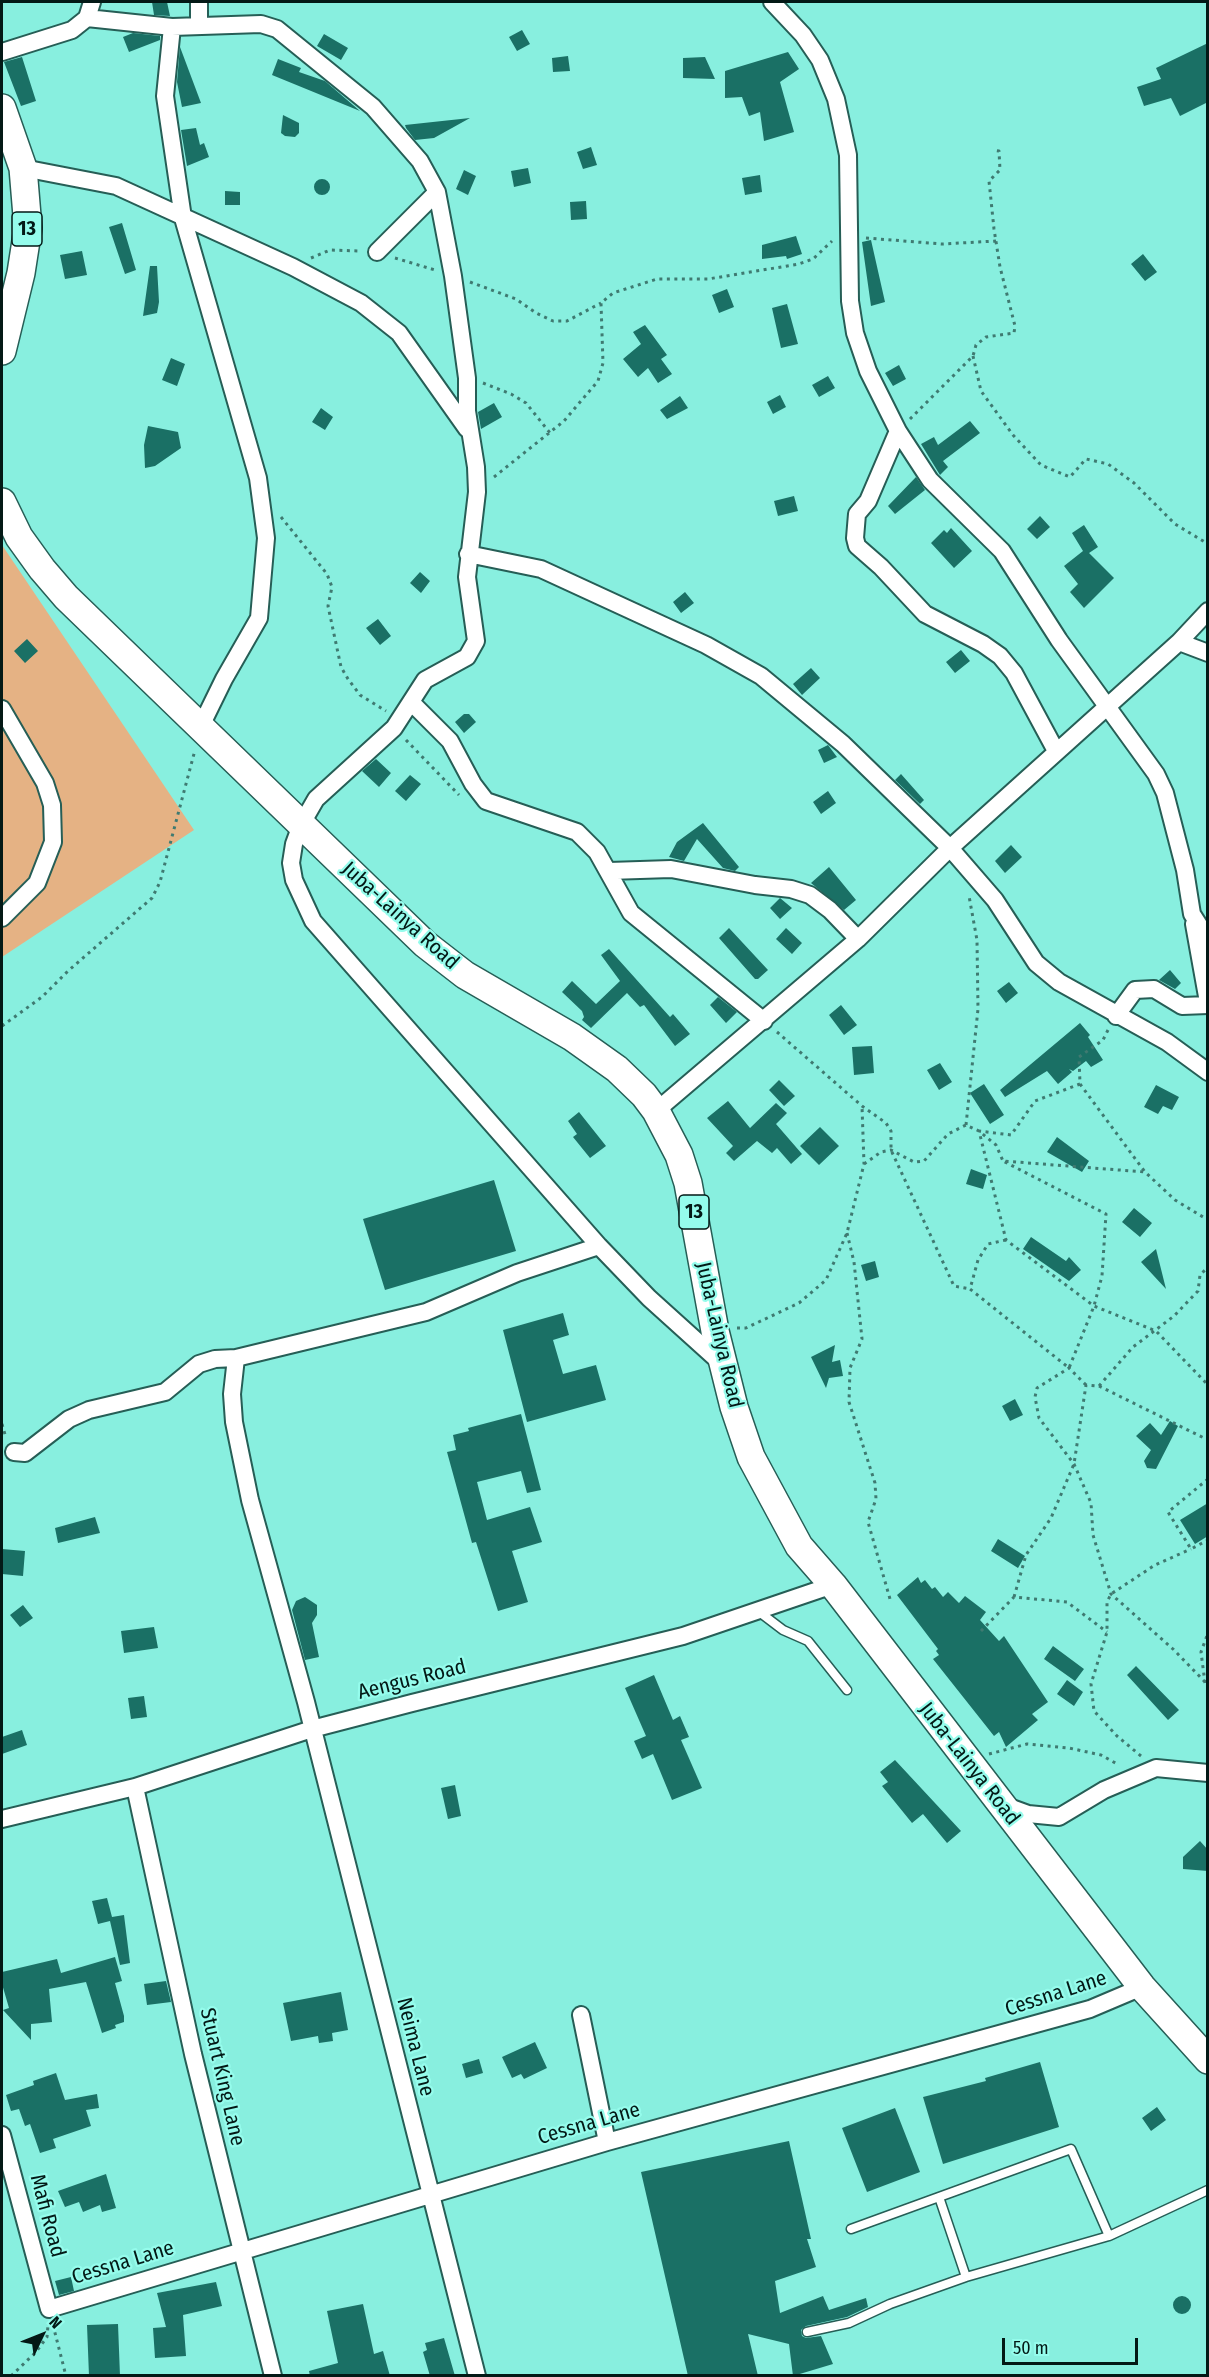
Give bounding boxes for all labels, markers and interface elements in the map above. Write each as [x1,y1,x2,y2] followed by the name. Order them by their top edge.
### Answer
[12,212,42,246] road number: 13
[336,857,464,975] street label: Juba-Lainya Road
[679,1195,709,1229] road number: 13
[690,1260,748,1410] street label: Juba-Lainya Road
[355,1654,469,1706] street label: Aengus Road
[913,1698,1025,1830] street label: Juba-Lainya Road
[1002,1966,1110,2022] street label: Cessna Lane
[391,1995,439,2099] street label: Neima Lane
[194,2006,250,2148] street label: Stuart King Lane
[535,2097,643,2151] street label: Cessna Lane
[24,2172,70,2260] street label: Mafi Road
[69,2236,177,2290] street label: Cessna Lane
[12,2305,72,2365] north arrow
[45,2312,66,2332] text: N
[1005,2326,1142,2364] scale bar
[1013,2337,1049,2359] text: 50 m

